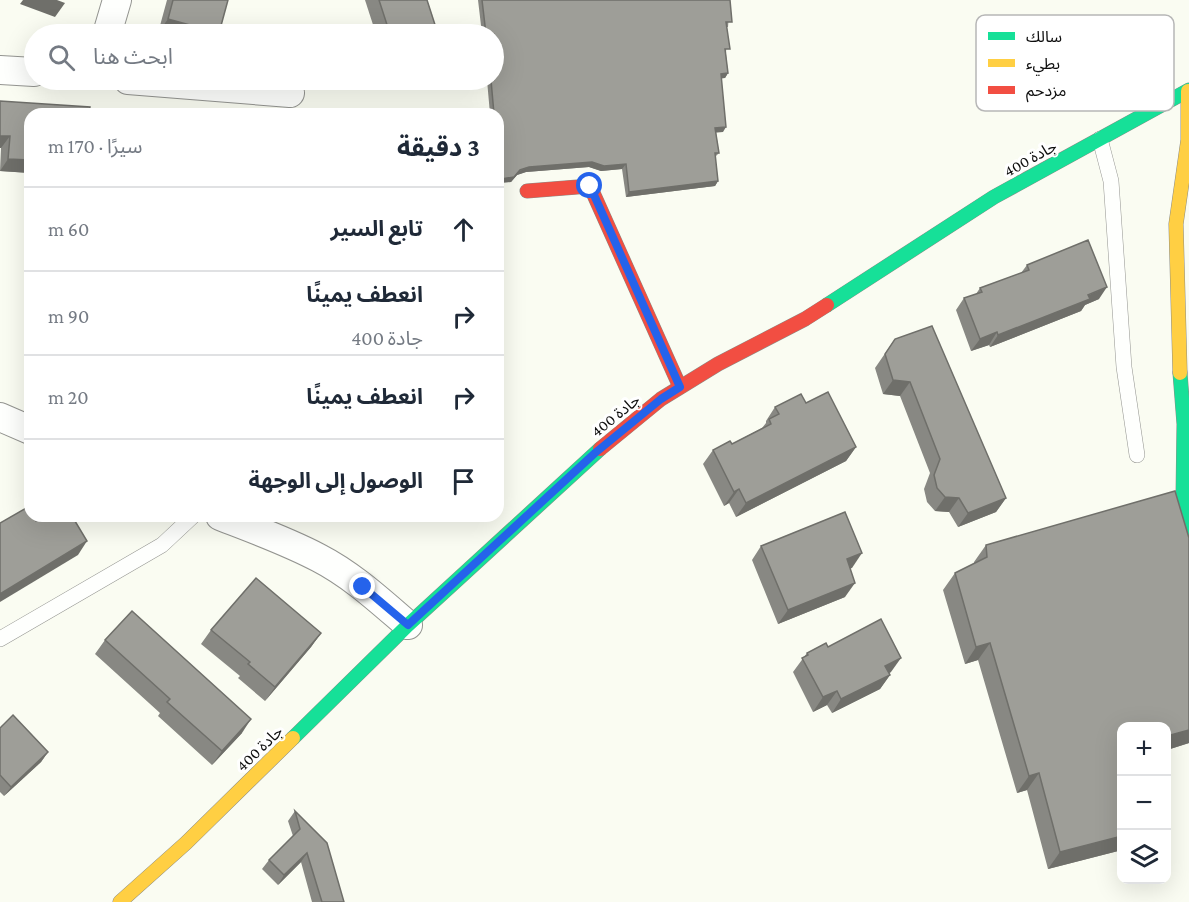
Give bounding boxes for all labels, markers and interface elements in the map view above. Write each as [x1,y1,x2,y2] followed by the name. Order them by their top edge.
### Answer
[976,15,1174,111] legend
[24,24,504,90] search box
[1026,28,1062,45] text: سالك
[45,41,78,74] icon: search
[93,44,173,69] text: ابحث هنا
[1026,55,1060,76] text: بطيء
[1026,82,1066,103] text: مزدحم
[397,133,480,162] text: 3 دقيقة
[48,135,142,157] text: سيرًا · 170 m
[1001,137,1059,180] street label: جادة 400
[576,172,602,198] route start
[447,213,480,246] icon: ahead
[331,216,423,241] text: تابع السير
[48,218,89,240] text: 60 m
[306,282,423,307] text: انعطف يمينًا
[447,300,480,333] icon: right
[48,305,89,327] text: 90 m
[351,327,423,349] text: جادة 400
[447,381,480,414] icon: right
[306,384,423,409] text: انعطف يمينًا
[48,386,89,408] text: 20 m
[588,391,643,440] street label: جادة 400
[447,465,480,498] icon: arrive
[248,468,423,493] text: الوصول إلى الوجهة
[349,573,375,599] route end
[233,722,286,774] street label: جادة 400
[1117,722,1171,884] map controls
[1117,722,1171,776] button: +
[1117,776,1171,830] button: −
[1117,830,1171,884] button: layers

